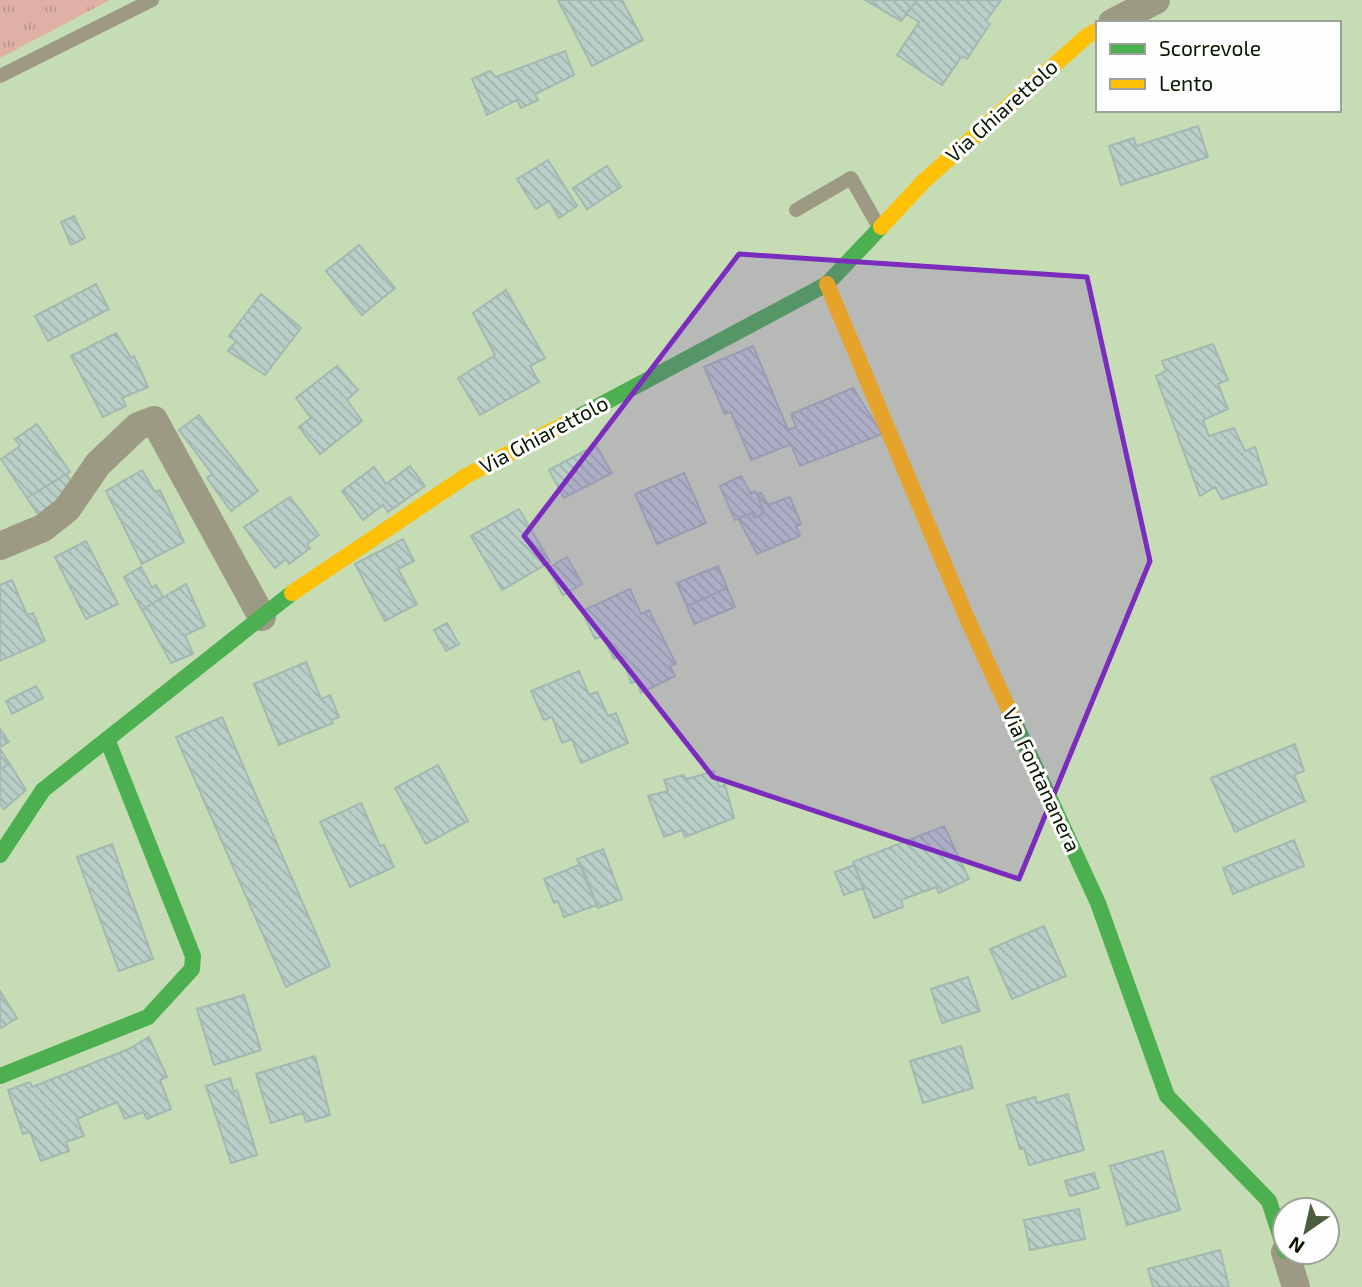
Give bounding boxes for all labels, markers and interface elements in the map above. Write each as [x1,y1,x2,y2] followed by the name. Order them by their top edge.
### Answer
[1096,21,1341,112] legend
[1159,35,1261,60] text: Scorrevole
[940,53,1062,167] street label: Via Ghiarettolo
[1159,70,1213,95] text: Lento
[475,389,612,478] street label: Via Ghiarettolo
[998,703,1087,855] street label: Via Fontananera
[1271,1196,1341,1266] north arrow
[1284,1232,1308,1259] text: N

